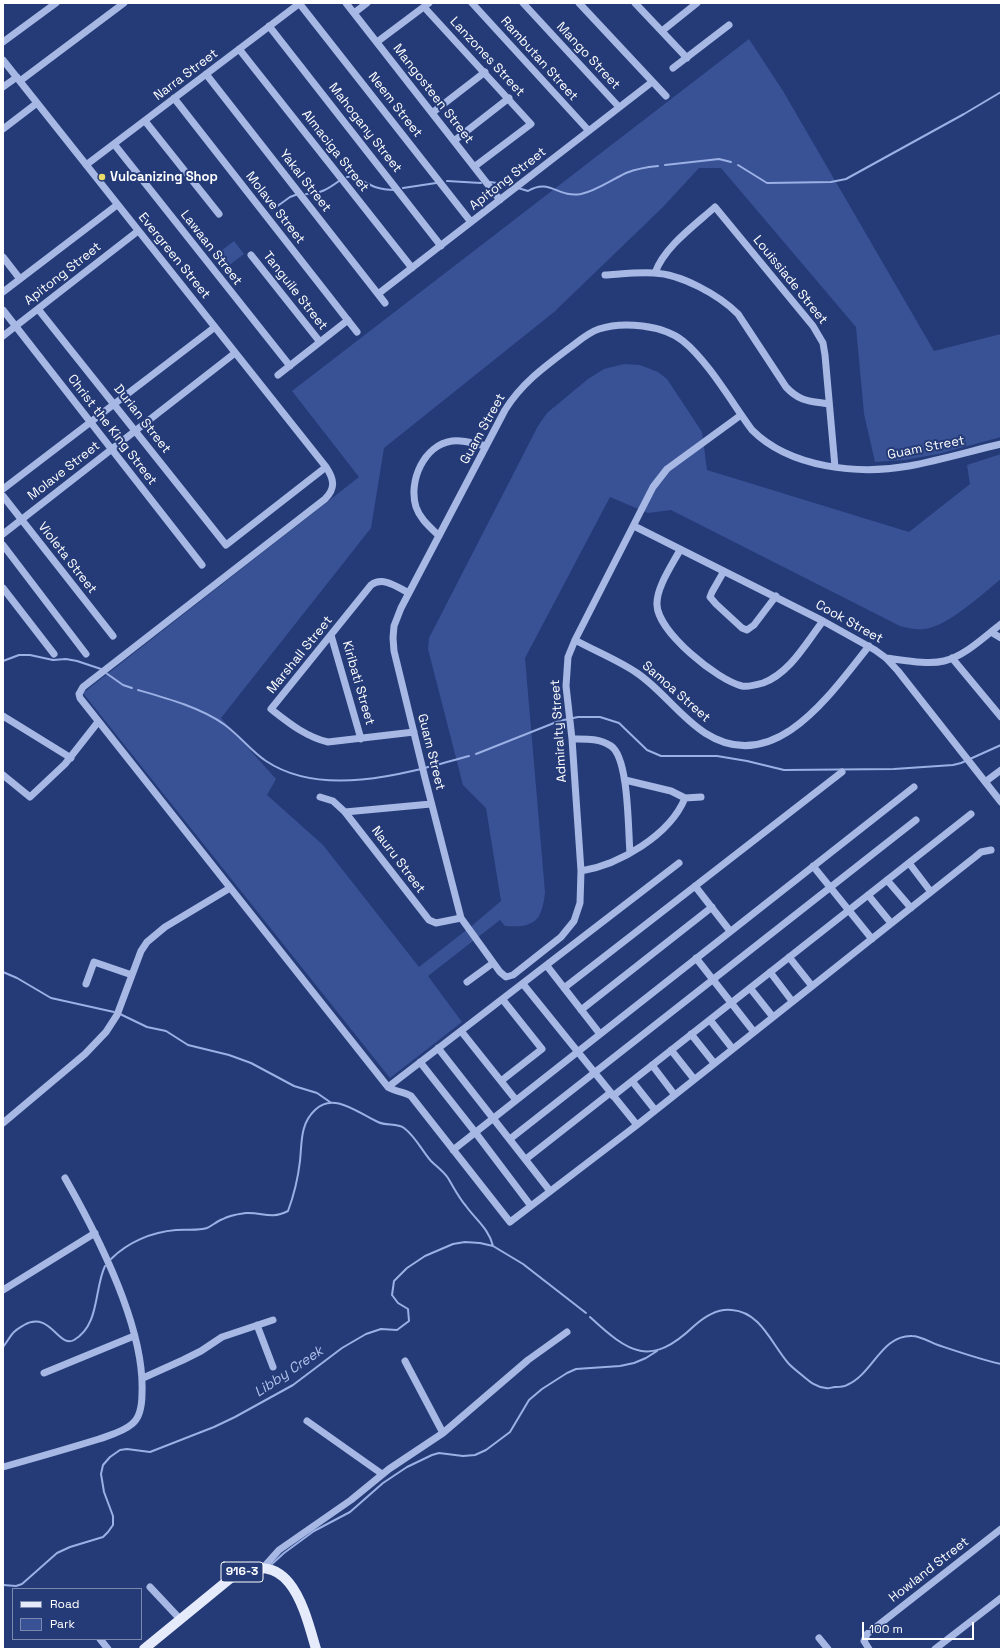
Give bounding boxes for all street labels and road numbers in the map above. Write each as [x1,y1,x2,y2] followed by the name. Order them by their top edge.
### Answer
[446,14,528,100] street label: Lanzones Street
[497,14,581,104] street label: Rambutan Street
[553,19,623,93] street label: Mango Street
[389,41,477,147] street label: Mangosteen Street
[151,46,221,104] street label: Narra Street
[365,69,425,141] street label: Neem Street
[325,80,405,176] street label: Mahogany Street
[298,107,372,195] street label: Almaciga Street
[467,144,549,214] street label: Apitong Street
[276,147,334,215] street label: Yakal Street
[242,169,308,247] street label: Molave Street
[177,207,245,289] street label: Lawaan Street
[135,210,213,302] street label: Evergreen Street
[749,233,831,327] street label: Louissiade Street
[22,239,104,309] street label: Apitong Street
[259,249,331,333] street label: Tanguile Street
[64,372,160,488] street label: Christ the King Street
[110,381,174,457] street label: Durian Street
[457,391,509,467] street label: Guam Street
[886,433,966,463] street label: Guam Street
[25,438,103,504] street label: Molave Street
[34,519,100,597] street label: Violeta Street
[813,597,885,647] street label: Cook Street
[264,613,336,697] street label: Marshall Street
[339,639,377,727] street label: Kiribati Street
[639,658,713,726] street label: Samoa Street
[548,679,570,783] street label: Admiralty Street
[414,712,448,792] street label: Guam Street
[368,823,428,897] street label: Nauru Street
[886,1534,972,1606] street label: Howland Street
[221,1562,263,1582] road number: 916-3

